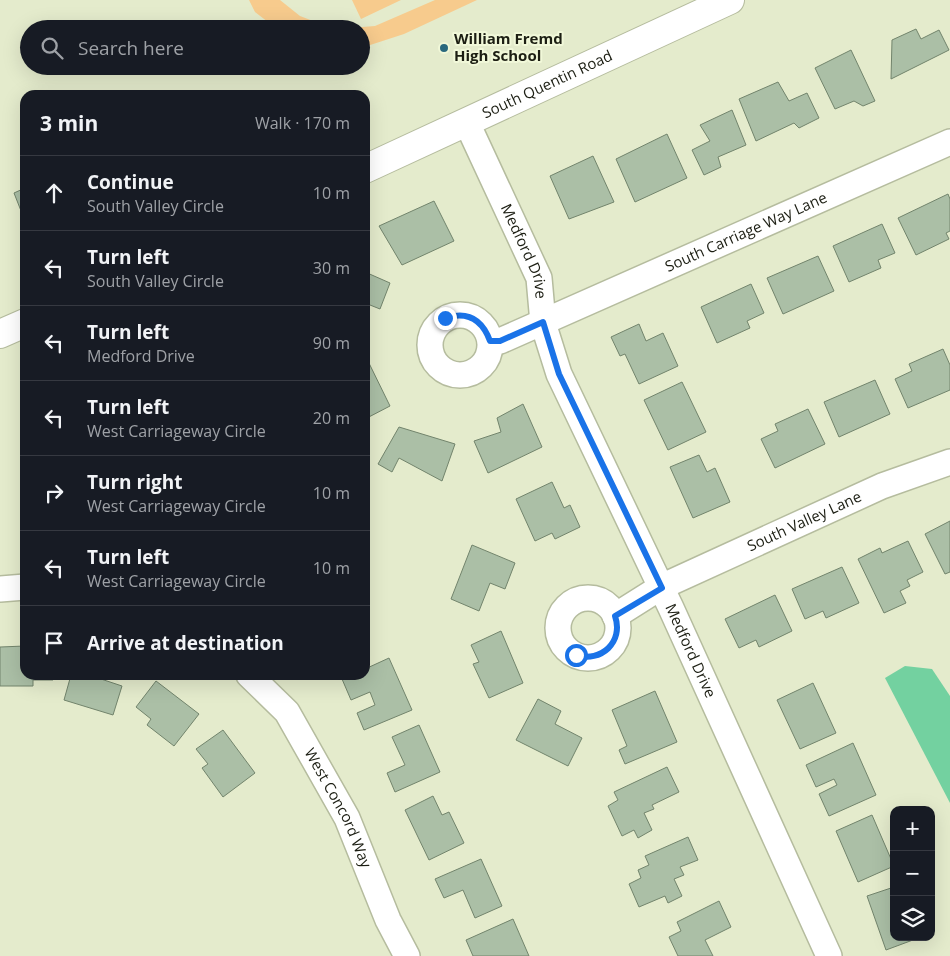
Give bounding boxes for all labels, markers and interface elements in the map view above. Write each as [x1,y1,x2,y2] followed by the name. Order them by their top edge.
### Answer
[20,20,370,75] search box
[454,28,563,65] place label: William Fremd High School
[38,34,66,62] icon: search
[78,35,184,61] text: Search here
[438,42,450,54] marker: William Fremd High School
[479,45,615,122] street label: South Quentin Road
[40,109,98,137] text: 3 min
[255,112,350,134] text: Walk · 170 m
[87,169,174,195] text: Continue
[40,179,68,207] icon: ahead
[313,182,350,204] text: 10 m
[661,187,830,276] street label: South Carriage Way Lane
[87,195,224,217] text: South Valley Circle
[497,200,552,299] street label: Medford Drive
[87,244,169,270] text: Turn left
[40,254,68,282] icon: left
[313,257,350,279] text: 30 m
[87,270,224,292] text: South Valley Circle
[434,307,457,330] route end
[87,319,169,345] text: Turn left
[40,329,68,357] icon: left
[313,332,350,354] text: 90 m
[87,345,195,367] text: Medford Drive
[87,394,169,420] text: Turn left
[40,404,68,432] icon: left
[313,407,350,429] text: 20 m
[87,420,266,442] text: West Carriageway Circle
[87,469,182,495] text: Turn right
[40,479,68,507] icon: right
[313,482,350,504] text: 10 m
[744,486,864,555] street label: South Valley Lane
[87,495,266,517] text: West Carriageway Circle
[87,544,169,570] text: Turn left
[40,554,68,582] icon: left
[313,557,350,579] text: 10 m
[87,570,266,592] text: West Carriageway Circle
[661,600,721,701] street label: Medford Drive
[40,629,68,657] icon: arrive
[87,630,284,656] text: Arrive at destination
[565,644,588,667] route start
[300,744,377,871] street label: West Concord Way
[890,806,935,941] map controls
[890,806,935,851] button: +
[890,851,935,896] button: −
[890,896,935,941] button: layers

